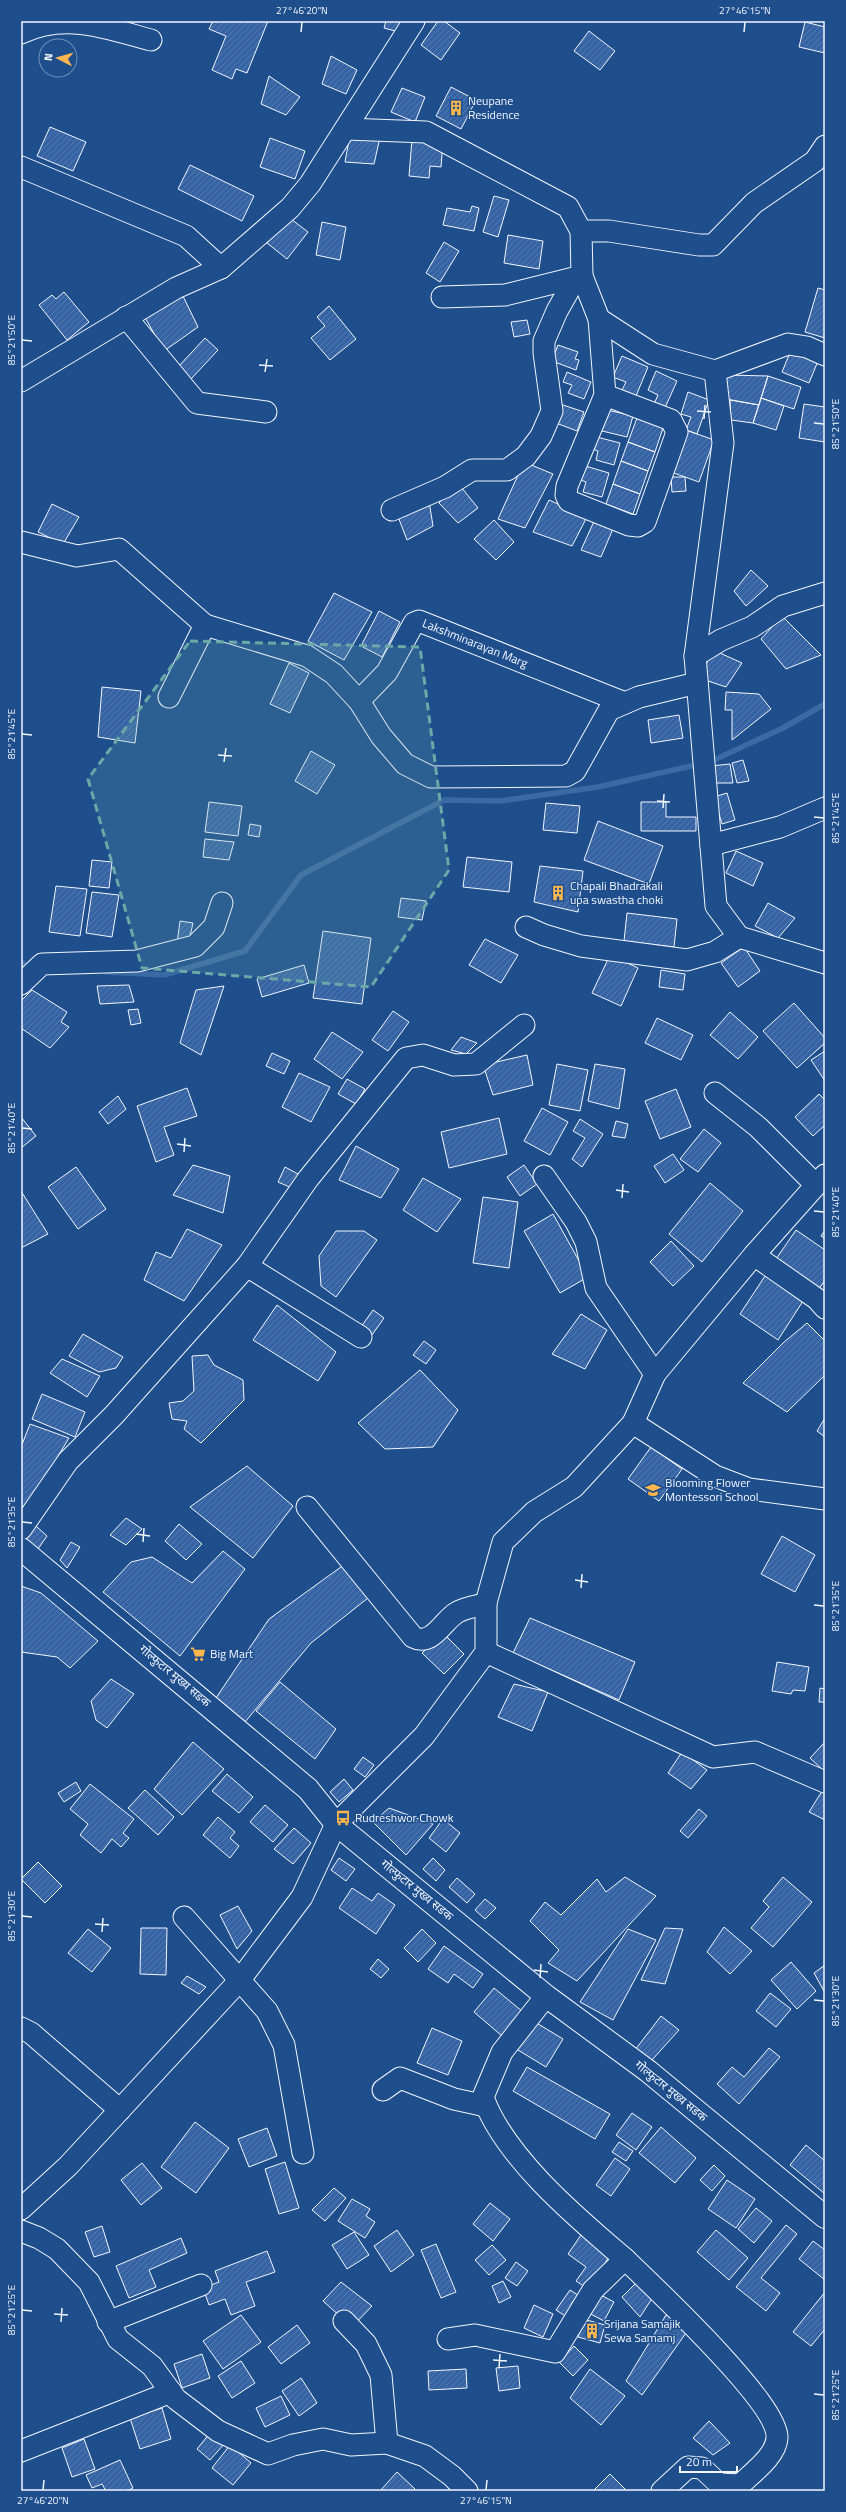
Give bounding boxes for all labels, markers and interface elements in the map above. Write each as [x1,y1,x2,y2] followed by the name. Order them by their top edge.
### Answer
[276,3,328,18] text: 27°46'20"N
[719,3,771,18] text: 27°46'15"N
[38,38,78,78] north arrow
[40,52,56,62] text: N
[468,91,520,124] place label: Neupane Residence
[447,99,465,117] building icon: Neupane Residence
[4,314,19,365] text: 85°21'50"E
[828,398,843,449] text: 85°21'50"E
[420,613,531,672] street label: Lakshminarayan Marg
[4,708,19,759] text: 85°21'45"E
[828,792,843,843] text: 85°21'45"E
[570,876,663,909] place label: Chapali Bhadrakali upa swastha choki
[549,884,567,902] building icon: Chapali Bhadrakali upa swastha choki
[4,1102,19,1153] text: 85°21'40"E
[828,1186,843,1237] text: 85°21'40"E
[665,1473,759,1506] place label: Blooming Flower Montessori School
[644,1481,662,1499] school or university icon: Blooming Flower Montessori School
[4,1496,19,1547] text: 85°21'35"E
[828,1580,843,1631] text: 85°21'35"E
[135,1640,216,1712] street label: गोल्फुटार मुख्य सडक
[210,1644,254,1663] place label: Big Mart
[189,1645,207,1663] supermarket icon: Big Mart
[355,1808,454,1827] place label: Rudreshwor Chowk
[334,1809,352,1827] bus stop icon: Rudreshwor Chowk
[377,1854,458,1925] street label: गोल्फुटार मुख्य सडक
[4,1890,19,1941] text: 85°21'30"E
[828,1975,843,2026] text: 85°21'30"E
[631,2055,712,2126] street label: गोल्फुटार मुख्य सडक
[4,2284,19,2335] text: 85°21'25"E
[604,2314,681,2347] place label: Srijana Samajik Sewa Samamj
[583,2322,601,2340] building icon: Srijana Samajik Sewa Samamj
[828,2369,843,2420] text: 85°21'25"E
[680,2448,737,2474] scale bar
[686,2452,712,2471] text: 20 m
[17,2493,69,2508] text: 27°46'20"N
[460,2493,512,2508] text: 27°46'15"N

